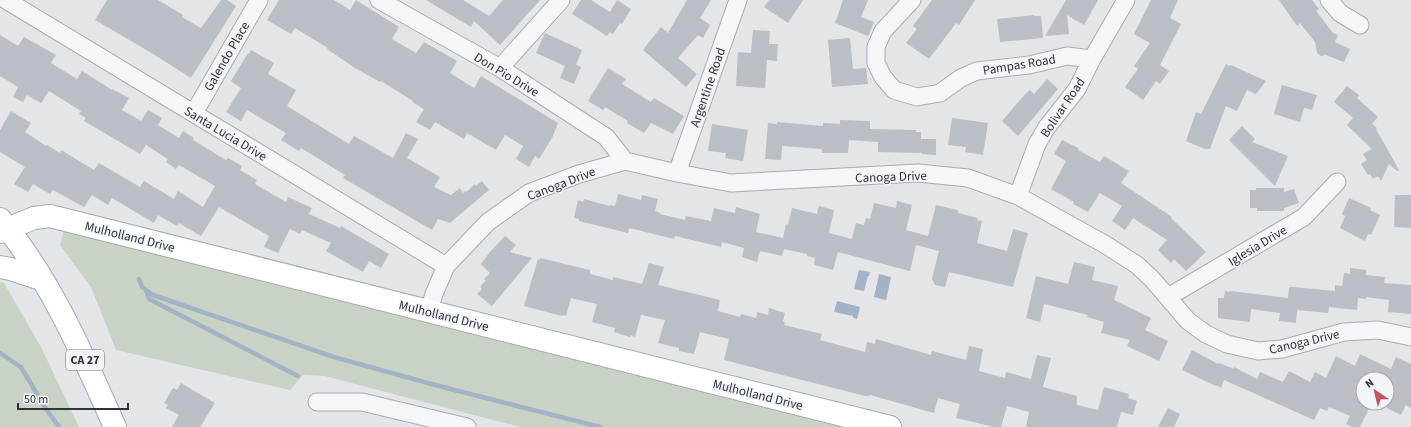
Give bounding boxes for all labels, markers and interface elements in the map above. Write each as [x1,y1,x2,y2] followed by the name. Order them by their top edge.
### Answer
[200,18,254,95] street label: Galendo Place
[686,45,730,130] street label: Argentine Road
[471,48,542,101] street label: Don Pio Drive
[981,50,1057,80] street label: Pampas Road
[1036,74,1089,141] street label: Bolivar Road
[181,102,270,166] street label: Santa Lucia Drive
[525,163,598,205] street label: Canoga Drive
[855,167,927,187] street label: Canoga Drive
[83,217,177,257] street label: Mulholland Drive
[1225,221,1290,270] street label: Iglesia Drive
[397,296,491,336] street label: Mulholland Drive
[1267,325,1341,359] street label: Canoga Drive
[66,350,104,370] road number: CA 27
[1355,371,1395,411] north arrow
[711,375,805,415] street label: Mulholland Drive
[1362,375,1377,391] text: N
[18,385,128,411] scale bar
[24,391,48,408] text: 50 m

